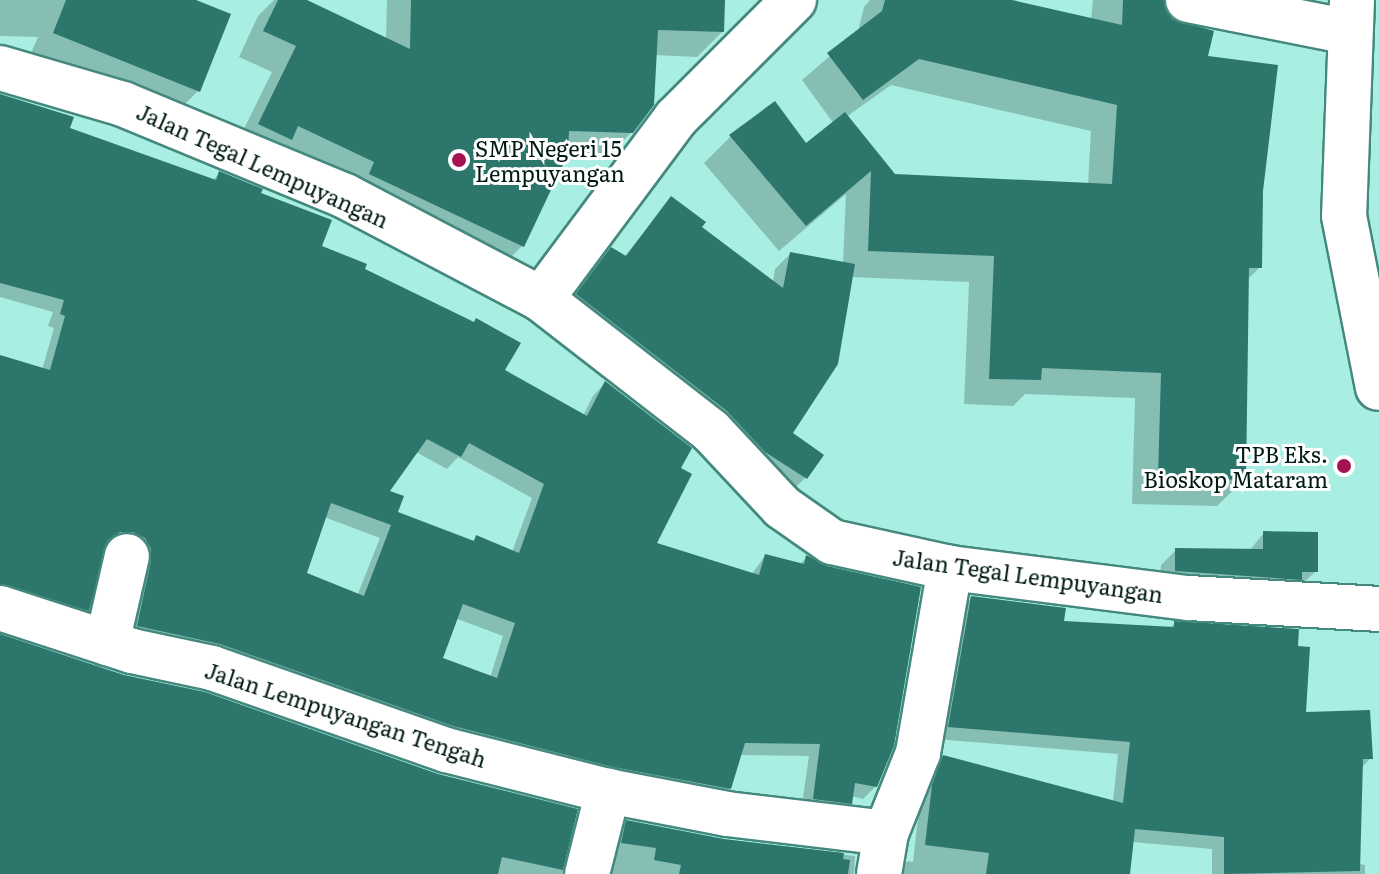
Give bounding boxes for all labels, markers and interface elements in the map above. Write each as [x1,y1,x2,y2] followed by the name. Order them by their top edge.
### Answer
[133,97,393,233] street label: Jalan Tegal Lempuyangan
[475,134,625,186] place label: SMP Negeri 15 Lempuyangan
[450,151,468,169] marker: SMP Negeri 15 Lempuyangan
[1143,440,1328,492] place label: TPB Eks. Bioskop Mataram
[1335,457,1353,475] marker: TPB Eks. Bioskop Mataram
[891,543,1165,607] street label: Jalan Tegal Lempuyangan
[202,656,490,772] street label: Jalan Lempuyangan Tengah

